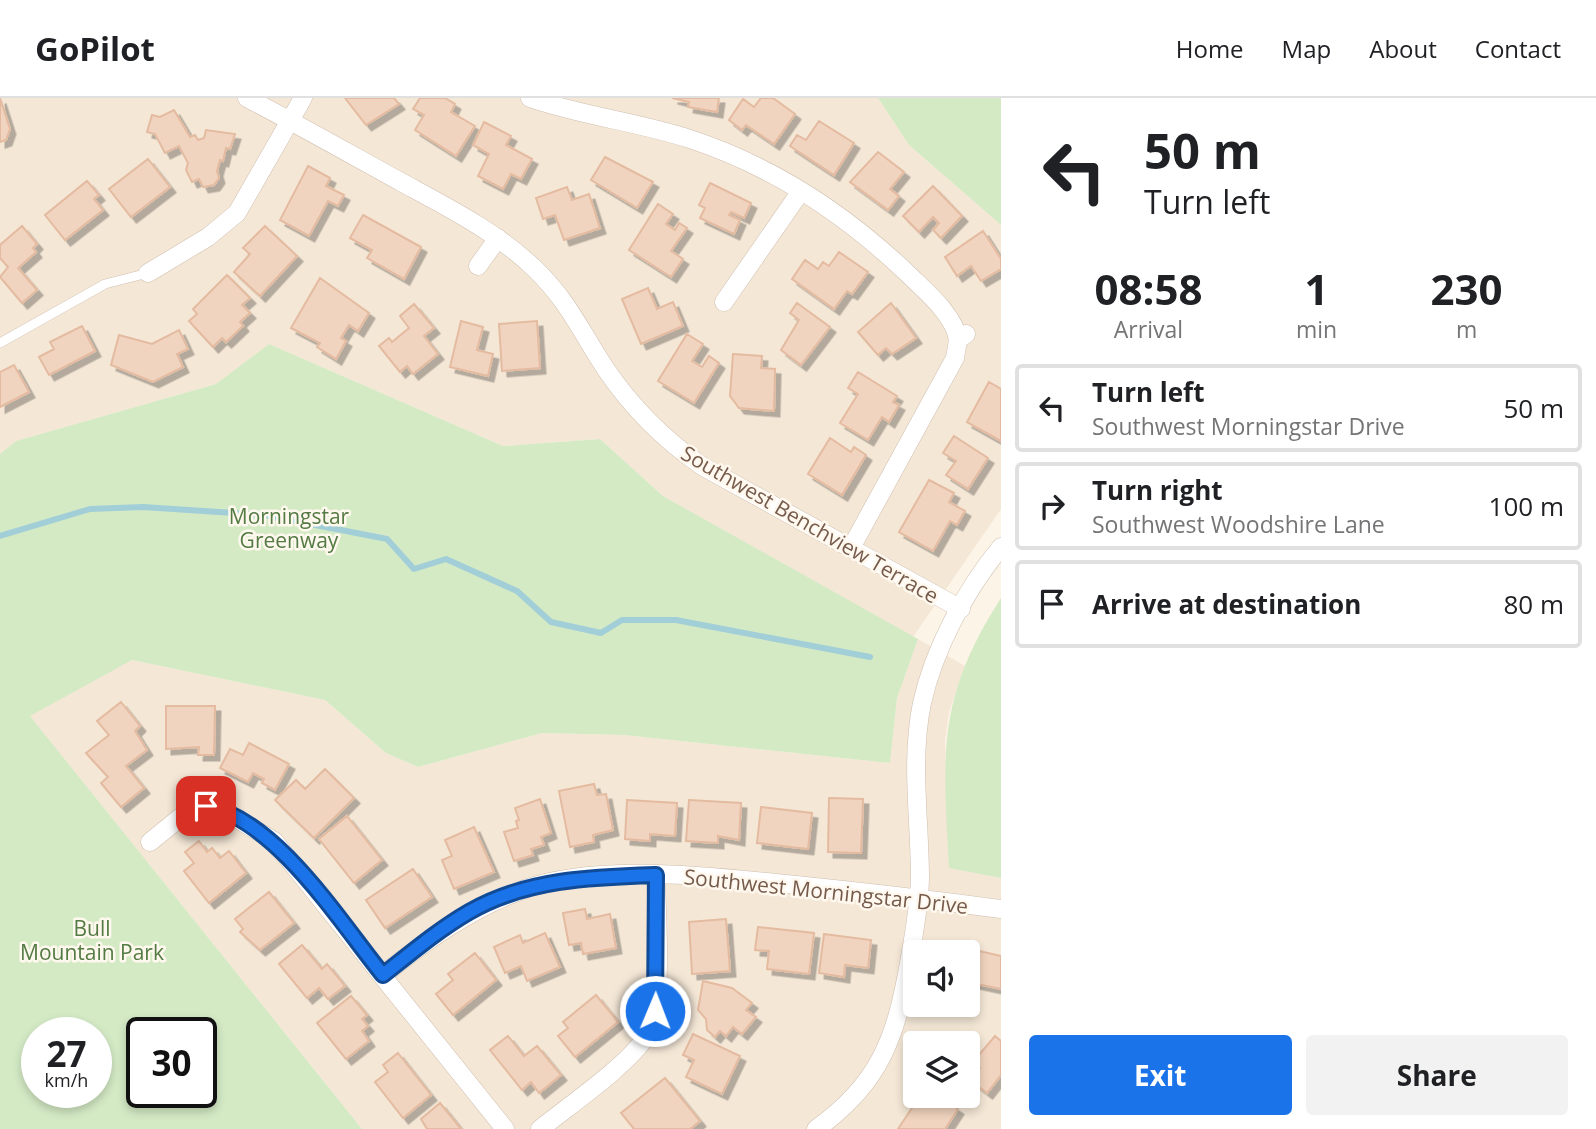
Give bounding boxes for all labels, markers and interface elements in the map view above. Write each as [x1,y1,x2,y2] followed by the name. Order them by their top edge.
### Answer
[35,26,155,71] text: GoPilot
[1176,32,1244,65] text: Home
[1282,32,1331,65] text: Map
[1369,32,1437,65] text: About
[1475,32,1561,65] text: Contact
[1144,117,1261,183] text: 50 m
[1029,126,1120,217] icon: left
[1144,180,1270,223] text: Turn left
[1094,260,1202,317] text: 08:58
[1304,260,1329,317] text: 1
[1431,260,1503,317] text: 230
[1114,313,1183,345] text: Arrival
[1296,313,1337,345] text: min
[1456,313,1477,345] text: m
[1092,374,1204,410] text: Turn left
[1033,389,1071,427] icon: left
[1503,390,1564,426] text: 50 m
[1092,410,1405,442] text: Southwest Morningstar Drive
[676,439,944,609] street label: Southwest Benchview Terrace
[1092,472,1223,508] text: Turn right
[1033,487,1071,525] icon: right
[1489,488,1564,524] text: 100 m
[229,502,350,554] park label: Morningstar Greenway
[1092,508,1385,540] text: Southwest Woodshire Lane
[1033,585,1071,623] icon: arrive
[1092,586,1361,622] text: Arrive at destination
[1503,586,1564,622] text: 80 m
[176,776,236,836] pin
[187,787,225,825] icon: arrive
[683,862,969,920] street label: Southwest Morningstar Drive
[20,914,164,966] park label: Bull Mountain Park
[903,940,980,1108] map controls
[903,940,980,1017] button: sound
[618,974,692,1048] position arrow
[126,1017,217,1108] speed limit sign: 30
[46,1030,87,1077] text: 27
[903,1031,980,1108] button: layers
[1029,1035,1292,1115] button: Exit
[1306,1035,1568,1115] button: Share
[45,1068,88,1092] text: km/h

